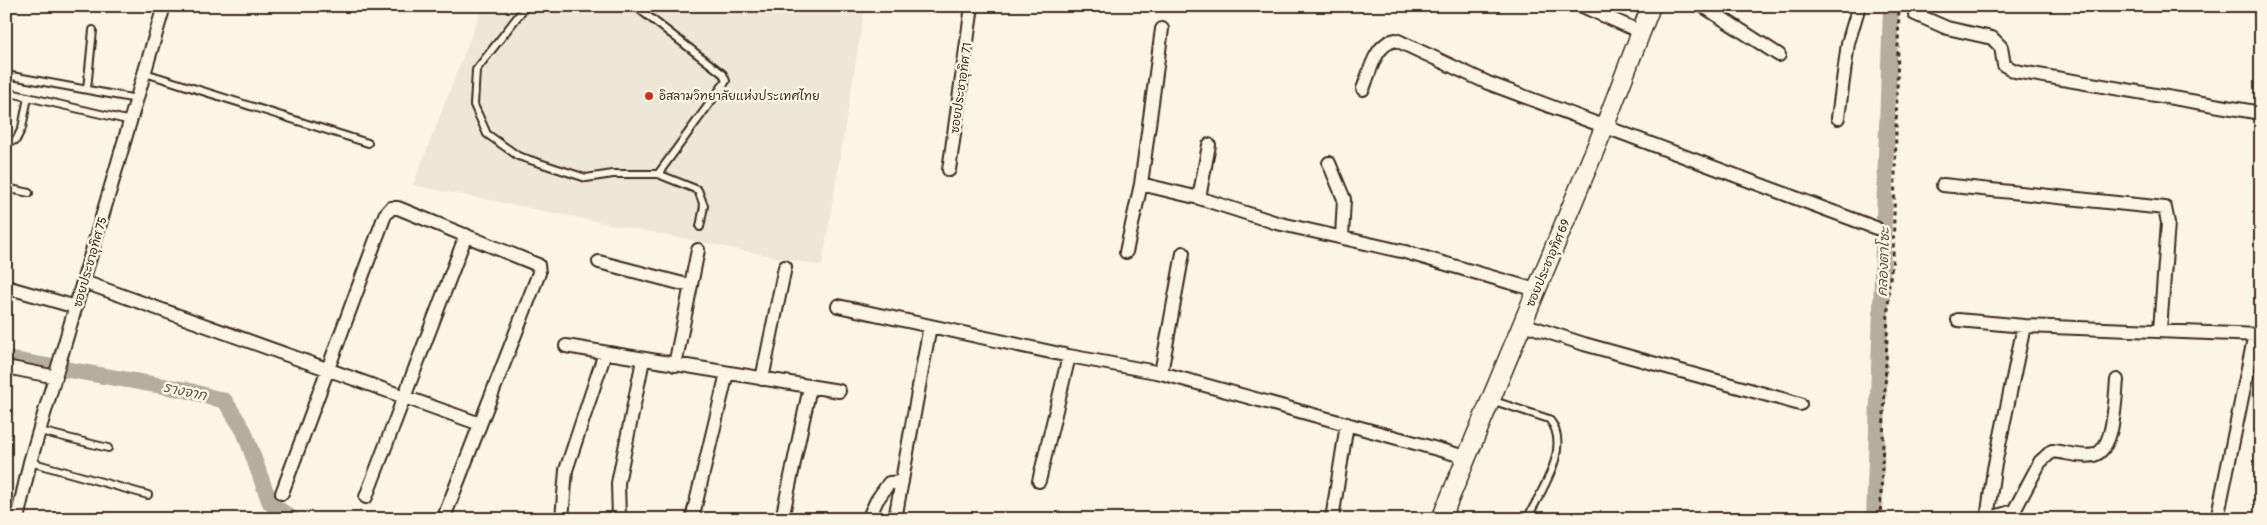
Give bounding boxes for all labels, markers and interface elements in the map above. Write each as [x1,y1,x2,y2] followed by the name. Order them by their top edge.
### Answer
[948,42,976,135] street label: ซอยประชาอุทิศ 71
[659,88,820,104] place label: อิสลามวิทยาลัยแห่งประเทศไทย
[643,90,655,102] marker: อิสลามวิทยาลัยแห่งประเทศไทย
[70,215,112,309] street label: ซอยประชาอุทิศ 75
[1523,217,1575,310] street label: ซอยประชาอุทิศ 69
[1873,226,1893,297] water label: คลองตาโซะ
[162,379,209,405] water label: รางจาก

